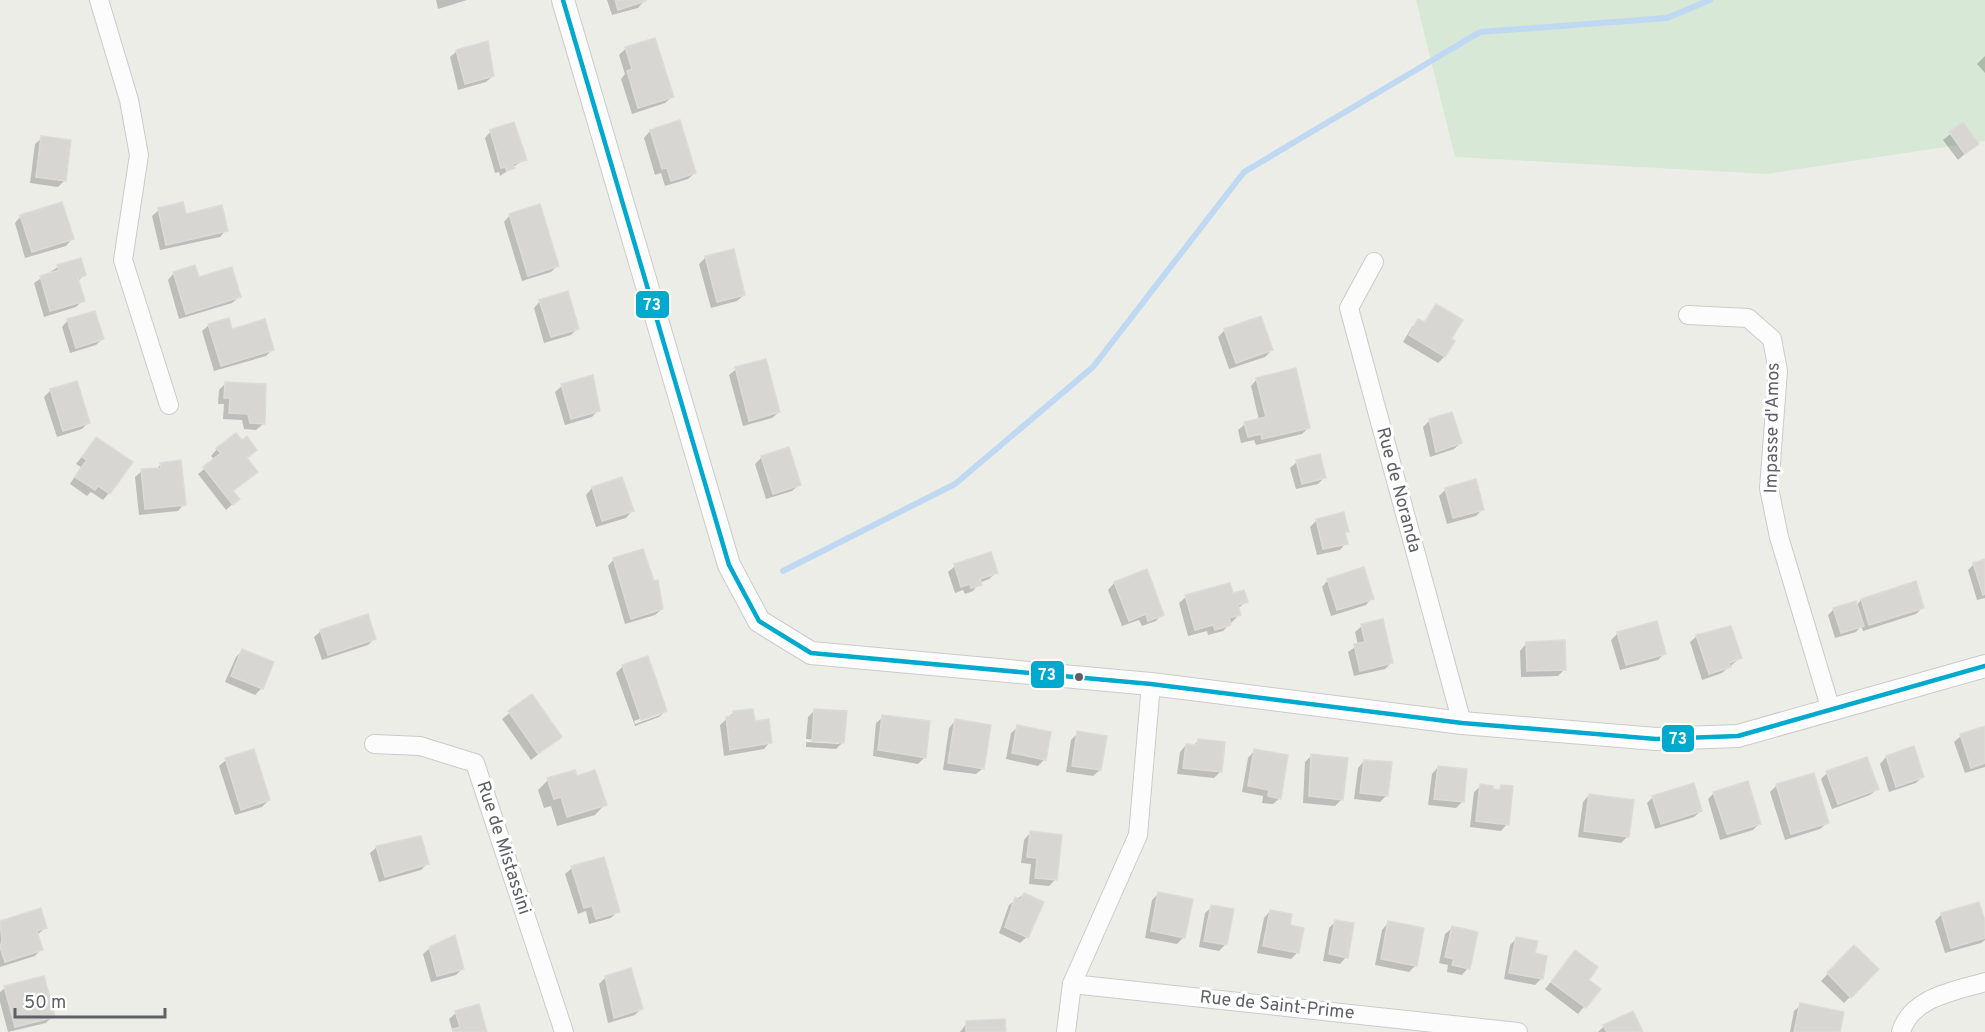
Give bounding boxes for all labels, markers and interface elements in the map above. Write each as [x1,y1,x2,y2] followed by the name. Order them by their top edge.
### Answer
[635,290,670,319] line badge: 73
[643,296,661,316] text: 73
[1760,362,1786,494] street label: Impasse d'Amos
[1370,425,1426,555] street label: Rue de Noranda
[1030,660,1065,689] line badge: 73
[1038,666,1056,686] text: 73
[1073,671,1085,683] unlabelled marker
[1661,724,1695,753] line badge: 73
[1669,730,1687,750] text: 73
[471,778,535,918] street label: Rue de Mistassini
[15,981,165,1019] scale bar
[1199,986,1355,1026] street label: Rue de Saint-Prime
[24,992,66,1015] text: 50 m

